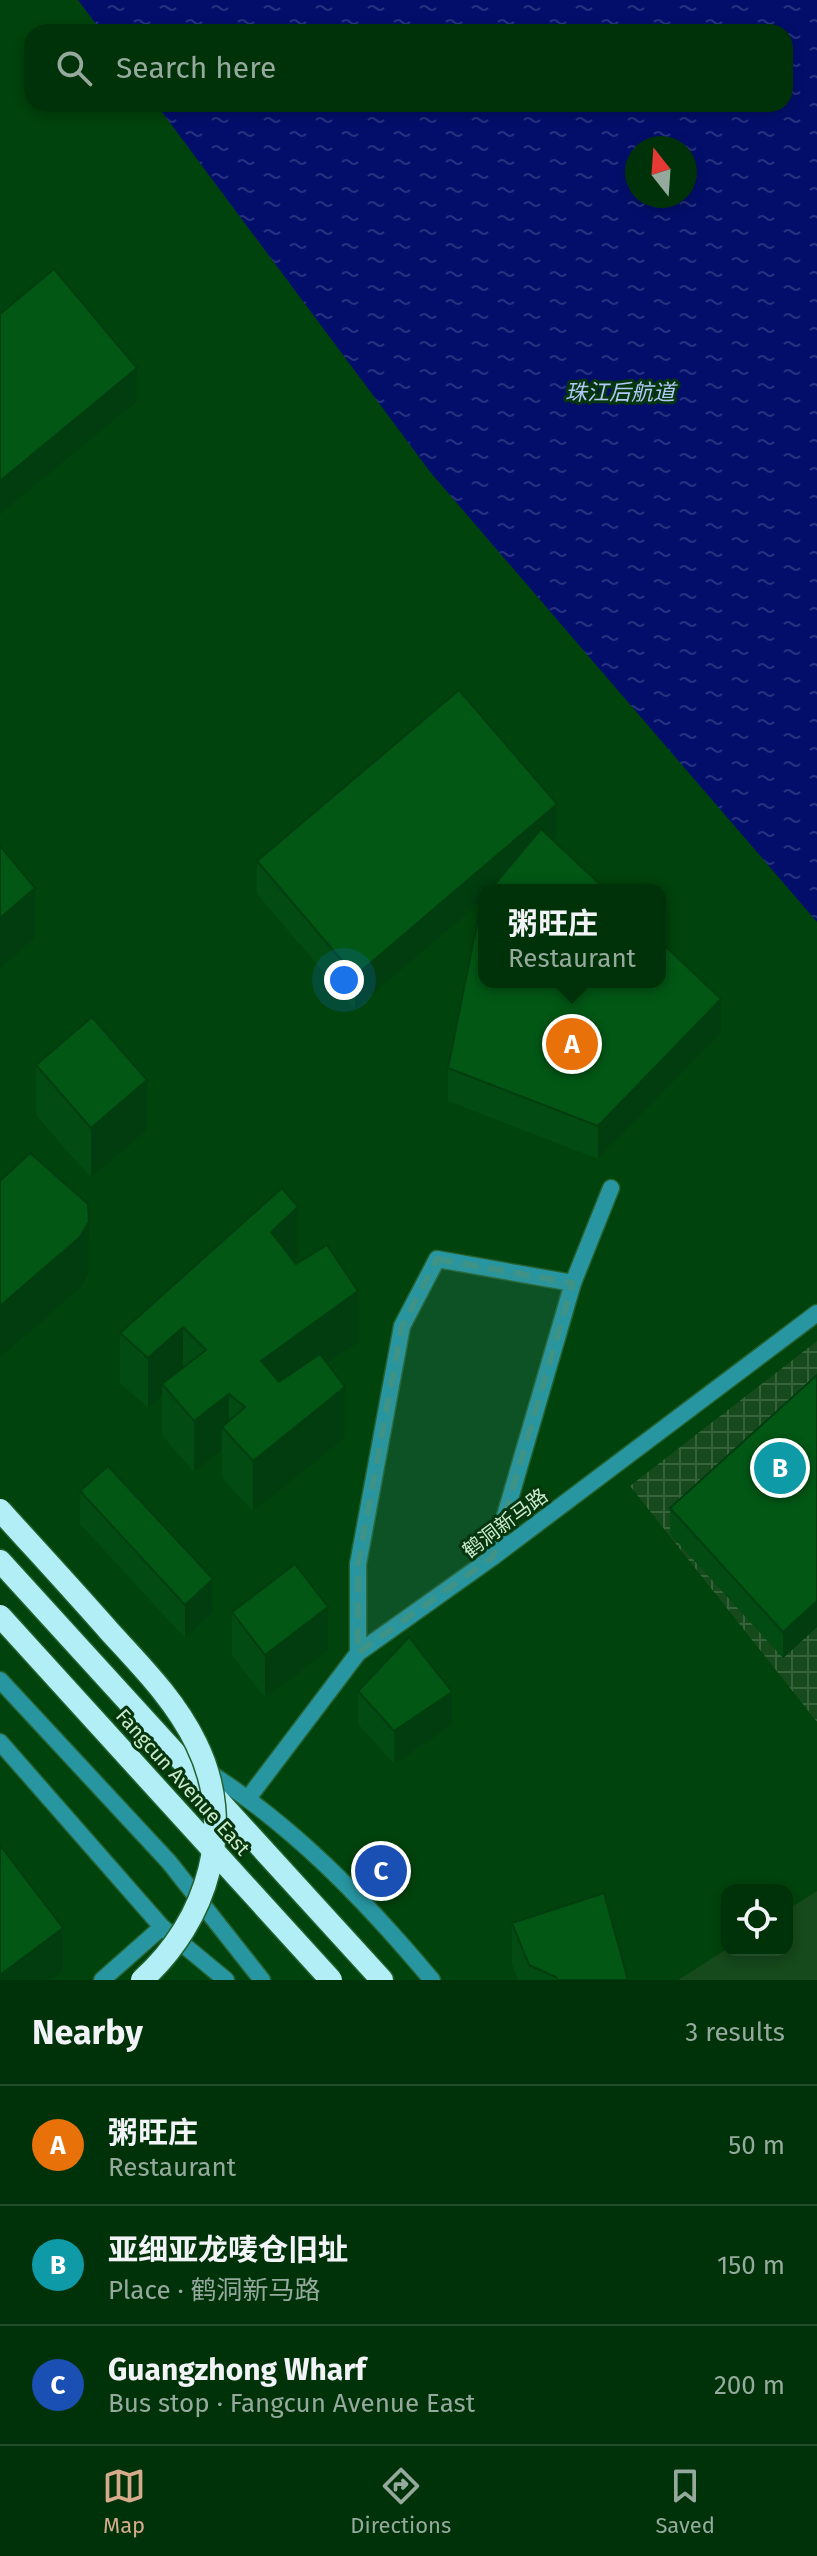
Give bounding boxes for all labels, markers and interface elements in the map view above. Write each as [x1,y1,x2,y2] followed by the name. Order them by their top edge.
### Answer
[24,24,793,112] search box
[52,46,96,90] icon: search
[116,50,276,86] text: Search here
[625,136,697,208] north arrow
[565,379,678,406] water label: 珠江后航道
[478,884,666,988] popup
[508,906,598,942] text: 粥旺庄
[508,943,636,974] text: Restaurant
[324,960,364,1000] your location
[546,1014,598,1074] pin: A
[754,1438,806,1498] pin: B
[458,1483,552,1563] street label: 鹤洞新马路
[111,1704,256,1861] street label: Fangcun Avenue East
[355,1841,407,1901] pin: C
[721,1884,793,1956] map controls
[721,1884,793,1956] button: locate
[32,2012,143,2053] text: Nearby
[685,2017,785,2048] text: 3 results
[108,2115,198,2151] text: 粥旺庄
[50,2130,66,2161] text: A
[728,2130,785,2161] text: 50 m
[108,2152,236,2183] text: Restaurant
[108,2232,348,2268] text: 亚细亚龙唛仓旧址
[50,2250,66,2281] text: B
[717,2250,785,2281] text: 150 m
[108,2275,321,2306] text: Place · 鹤洞新马路
[108,2352,366,2388] text: Guangzhong Wharf
[51,2370,65,2401] text: C
[714,2370,785,2401] text: 200 m
[108,2388,475,2419] text: Bus stop · Fangcun Avenue East
[102,2464,146,2539] tab: Map
[350,2464,451,2539] tab: Directions
[655,2464,715,2539] tab: Saved

